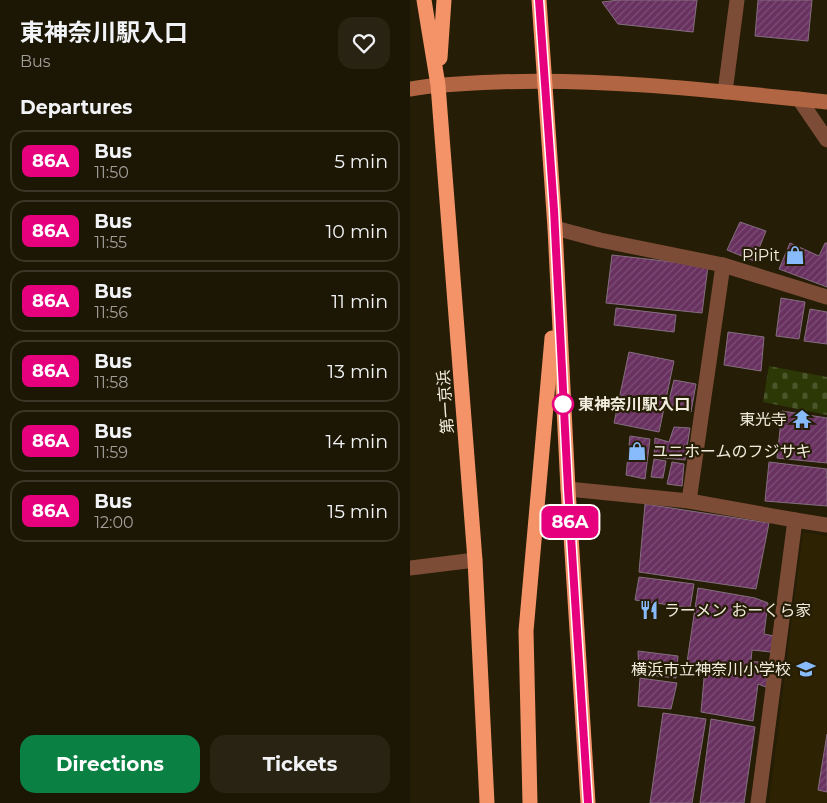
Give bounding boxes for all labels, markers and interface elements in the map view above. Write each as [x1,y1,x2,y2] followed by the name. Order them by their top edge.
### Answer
[338,17,390,69] button: heart
[20,18,188,47] text: 東神奈川駅入口
[20,52,51,71] text: Bus
[20,96,132,119] text: Departures
[94,140,132,163] text: Bus
[32,150,69,172] text: 86A
[334,150,388,173] text: 5 min
[94,163,129,182] text: 11:50
[94,210,132,233] text: Bus
[32,220,69,242] text: 86A
[325,220,388,243] text: 10 min
[94,233,127,252] text: 11:55
[784,244,806,266] shop icon: PiPit
[742,246,780,265] place label: PiPit
[94,280,132,303] text: Bus
[32,290,69,312] text: 86A
[331,290,388,313] text: 11 min
[94,303,128,322] text: 11:56
[94,350,132,373] text: Bus
[32,360,69,382] text: 86A
[327,360,388,383] text: 13 min
[434,369,457,435] street label: 第一京浜
[94,373,128,392] text: 11:58
[552,393,574,415] marker: 東神奈川駅入口
[578,395,690,414] place label: 東神奈川駅入口
[791,408,813,430] temple icon: 東光寺
[739,410,787,429] place label: 東光寺
[94,420,132,443] text: Bus
[32,430,69,452] text: 86A
[325,430,388,453] text: 14 min
[626,440,648,462] shop icon: ユニホームのフジサキ
[652,442,812,461] place label: ユニホームのフジサキ
[94,443,128,462] text: 11:59
[94,490,132,513] text: Bus
[32,500,69,522] text: 86A
[327,500,388,523] text: 15 min
[541,506,599,538] line badge: 86A
[551,511,589,533] text: 86A
[94,513,134,532] text: 12:00
[638,599,660,621] restaurant icon: ラーメン おーくら家
[664,601,812,620] place label: ラーメン おーくら家
[795,658,817,680] school or university icon: 横浜市立神奈川小学校
[631,660,791,679] place label: 横浜市立神奈川小学校
[20,735,200,793] button: Directions
[210,735,390,793] button: Tickets

